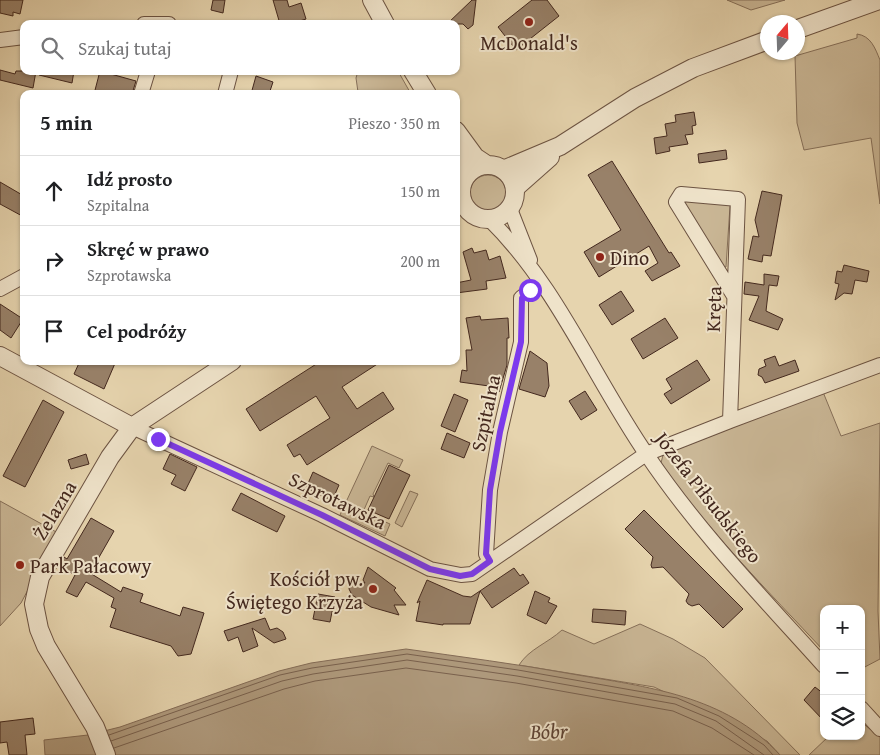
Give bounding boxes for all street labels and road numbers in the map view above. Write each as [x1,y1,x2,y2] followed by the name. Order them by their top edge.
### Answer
[698,285,728,332] street label: Kręta
[463,371,507,454] street label: Szpitalna
[647,423,770,569] street label: Józefa Piłsudskiego
[284,464,392,536] street label: Szprotawska
[25,474,83,545] street label: Żelazna

